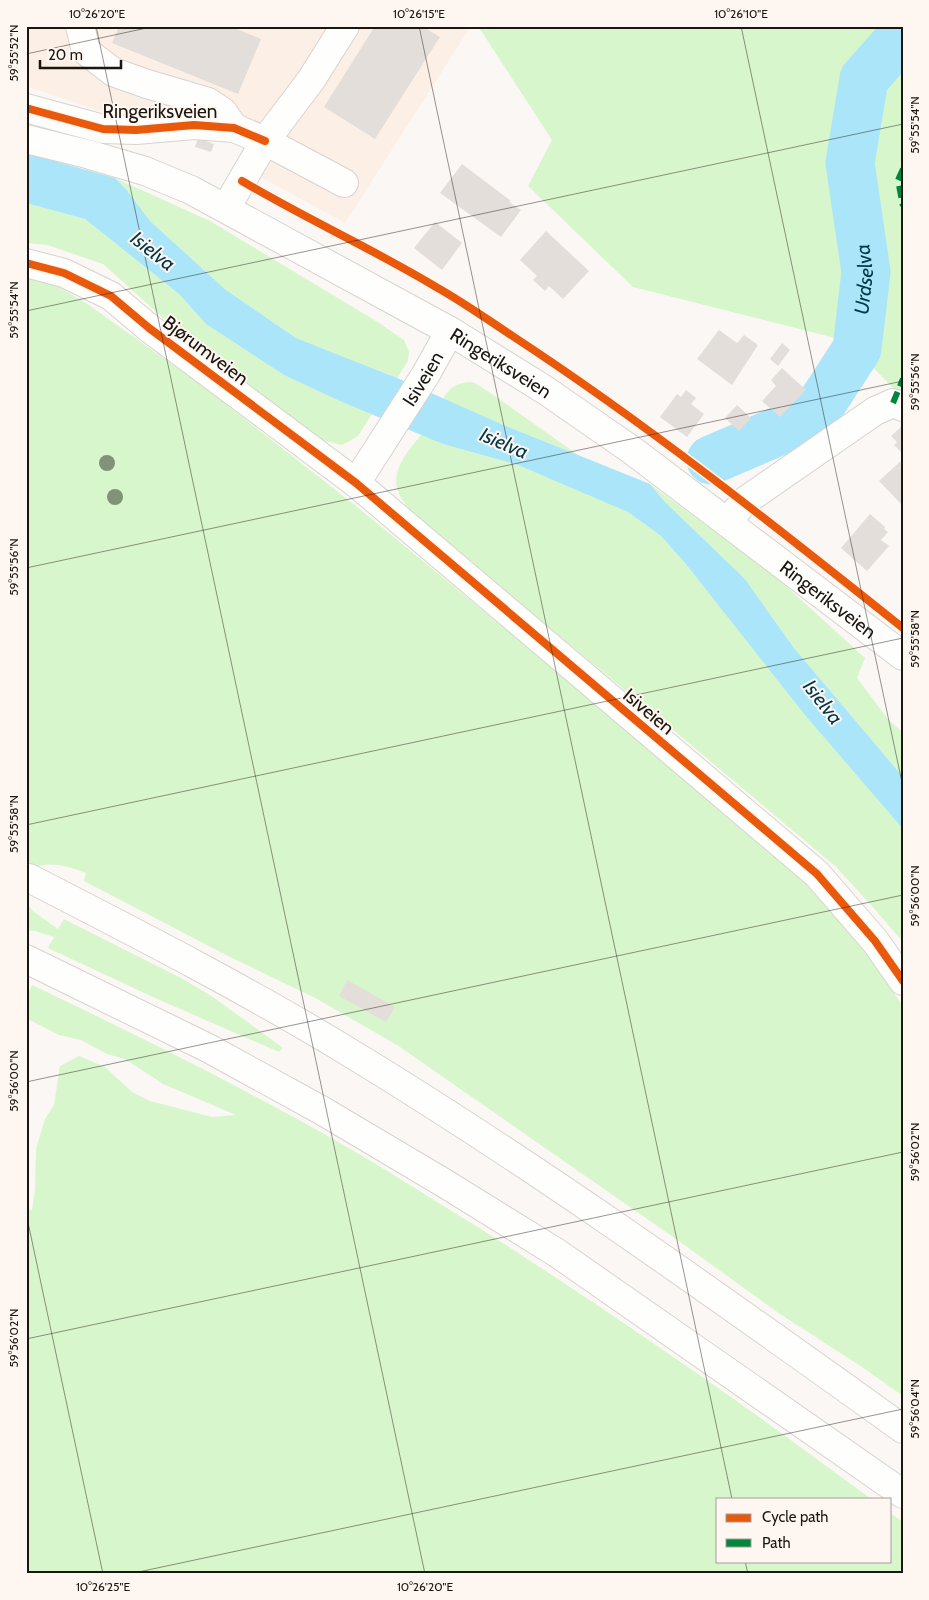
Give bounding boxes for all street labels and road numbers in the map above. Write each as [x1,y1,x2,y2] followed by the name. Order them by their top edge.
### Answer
[103,100,217,123] street label: Ringeriksveien
[158,311,253,390] street label: Bjørumveien
[446,323,556,403] street label: Ringeriksveien
[398,347,448,410] street label: Isiveien
[775,556,881,644] street label: Ringeriksveien
[618,683,679,739] street label: Isiveien

